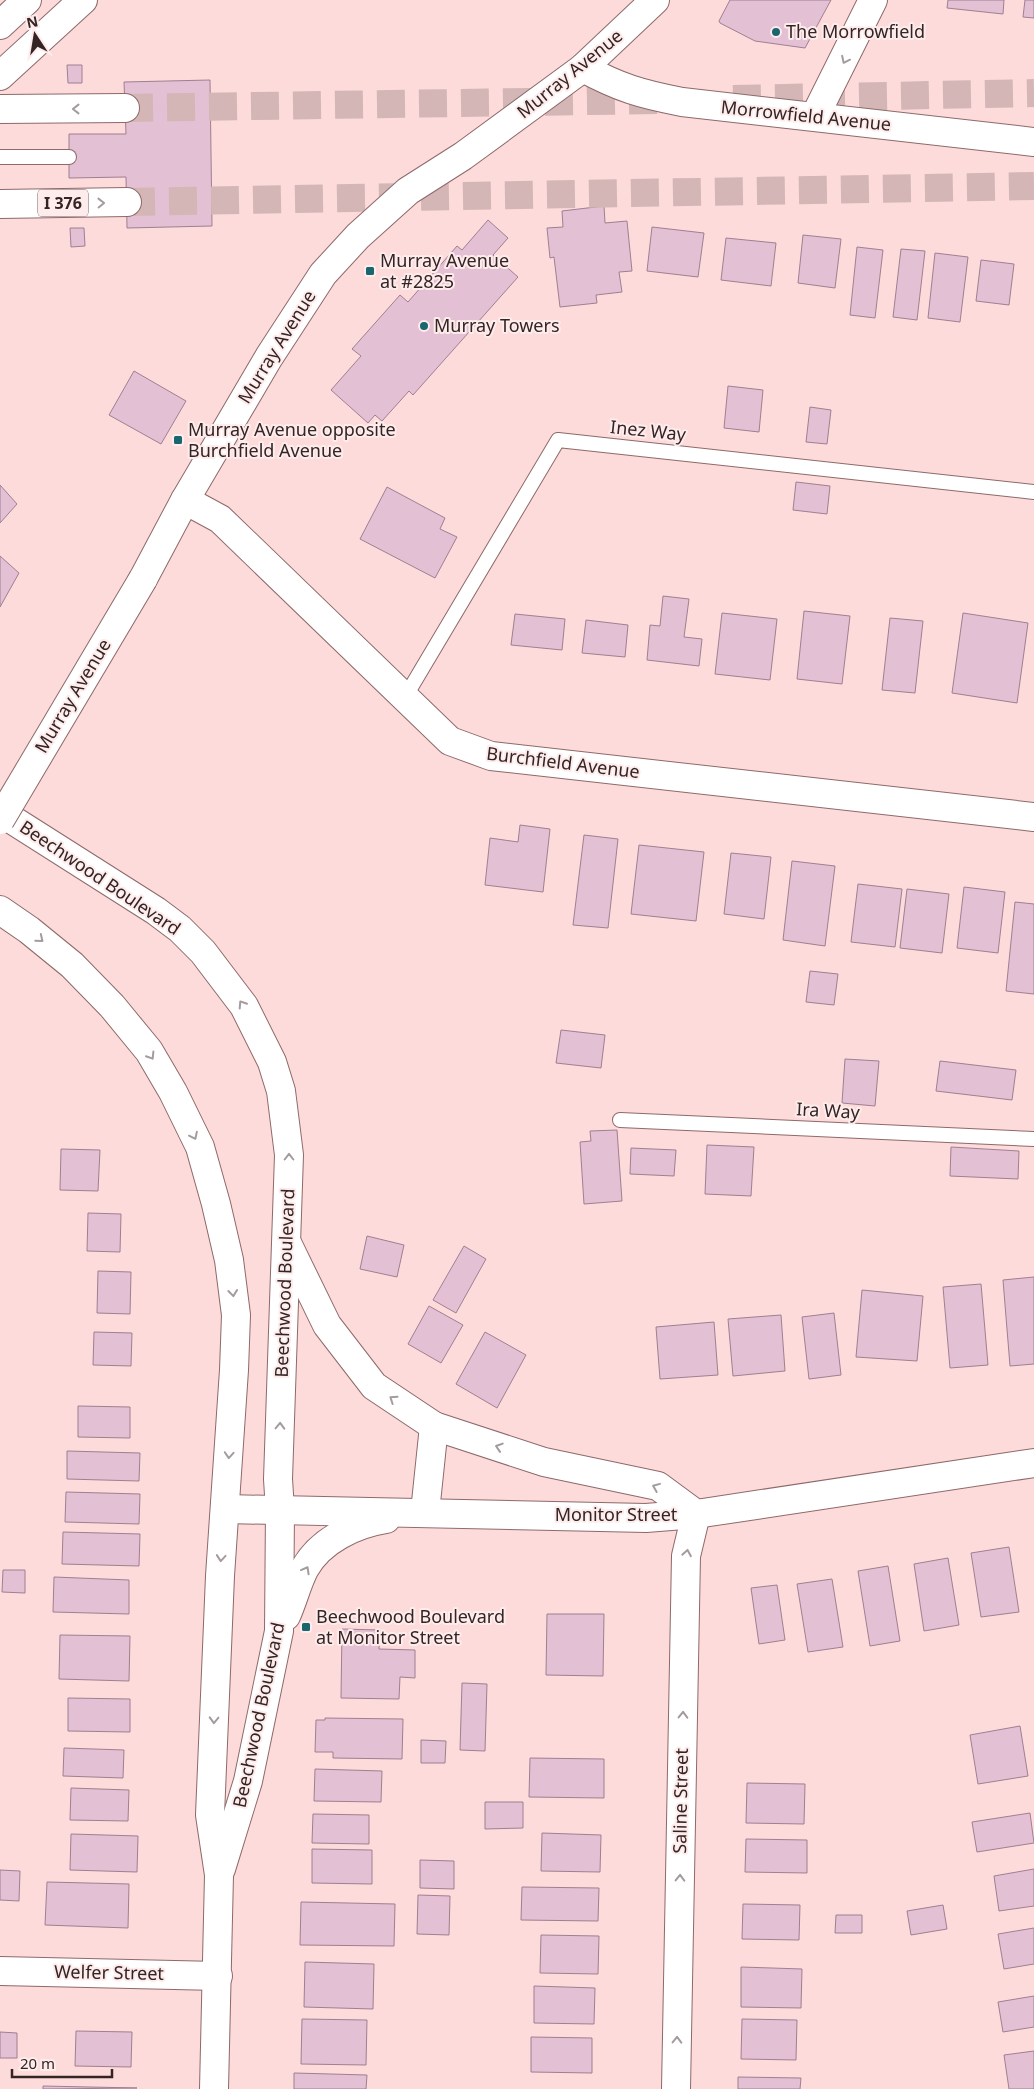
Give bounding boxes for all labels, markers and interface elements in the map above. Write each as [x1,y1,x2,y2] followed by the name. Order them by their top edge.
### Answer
[10,10,60,60] north arrow
[25,11,40,32] text: N
[786,19,925,43] place label: The Morrowfield
[512,23,627,123] street label: Murray Avenue
[770,26,782,38] marker: The Morrowfield
[841,55,851,64] one-way arrow
[720,94,892,136] street label: Morrowfield Avenue
[72,103,80,114] one-way arrow
[38,190,88,217] road number: I 376
[98,198,105,208] one-way arrow
[380,248,509,293] place label: Murray Avenue at #2825
[364,265,376,277] marker: Murray Avenue at #2825
[232,285,321,408] street label: Murray Avenue
[434,313,560,337] place label: Murray Towers
[418,320,430,332] marker: Murray Towers
[609,414,688,446] street label: Inez Way
[188,417,396,462] place label: Murray Avenue opposite Burchfield Avenue
[172,434,184,446] marker: Murray Avenue opposite Burchfield Avenue
[29,634,116,757] street label: Murray Avenue
[485,741,641,783] street label: Burchfield Avenue
[16,814,186,940] street label: Beechwood Boulevard
[34,933,43,942] one-way arrow
[239,1000,249,1009] one-way arrow
[145,1050,155,1059] one-way arrow
[796,1096,861,1124] street label: Ira Way
[188,1130,198,1139] one-way arrow
[284,1153,294,1161] one-way arrow
[269,1188,299,1378] street label: Beechwood Boulevard
[227,1289,238,1297] one-way arrow
[390,1395,399,1405] one-way arrow
[274,1422,285,1430] one-way arrow
[495,1443,504,1453] one-way arrow
[223,1451,234,1459] one-way arrow
[652,1483,661,1493] one-way arrow
[555,1502,678,1526] street label: Monitor Street
[682,1549,692,1557] one-way arrow
[216,1554,227,1562] one-way arrow
[300,1567,310,1576] one-way arrow
[316,1604,505,1649] place label: Beechwood Boulevard at Monitor Street
[227,1620,289,1810] street label: Beechwood Boulevard
[300,1621,312,1633] marker: Beechwood Boulevard at Monitor Street
[678,1711,688,1719] one-way arrow
[209,1716,219,1724] one-way arrow
[667,1748,693,1854] street label: Saline Street
[675,1874,685,1882] one-way arrow
[54,1959,165,1985] street label: Welfer Street
[672,2036,682,2044] one-way arrow
[12,2046,112,2078] scale bar
[20,2053,55,2073] text: 20 m

